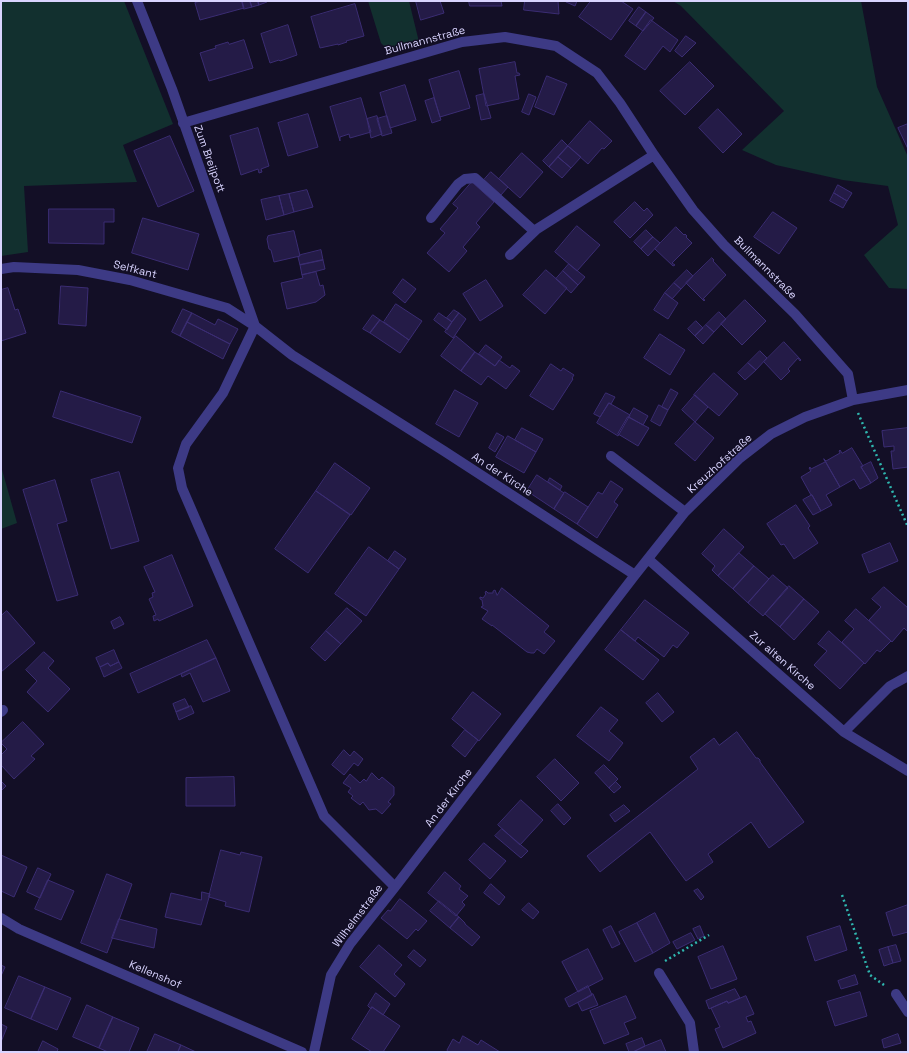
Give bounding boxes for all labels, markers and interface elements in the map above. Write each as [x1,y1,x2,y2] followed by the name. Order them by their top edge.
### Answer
[383,24,467,58] street label: Bullmannstraße
[191,123,227,195] street label: Zum Breijpott
[731,234,799,302] street label: Bullmannstraße
[112,258,158,282] street label: Selfkant
[685,432,755,496] street label: Kreuzhofstraße
[469,450,535,500] street label: An der Kirche
[746,629,818,693] street label: Zur alten Kirche
[423,766,475,830] street label: An der Kirche
[330,882,386,950] street label: Wilhelmstraße
[127,958,183,992] street label: Kellenshof

